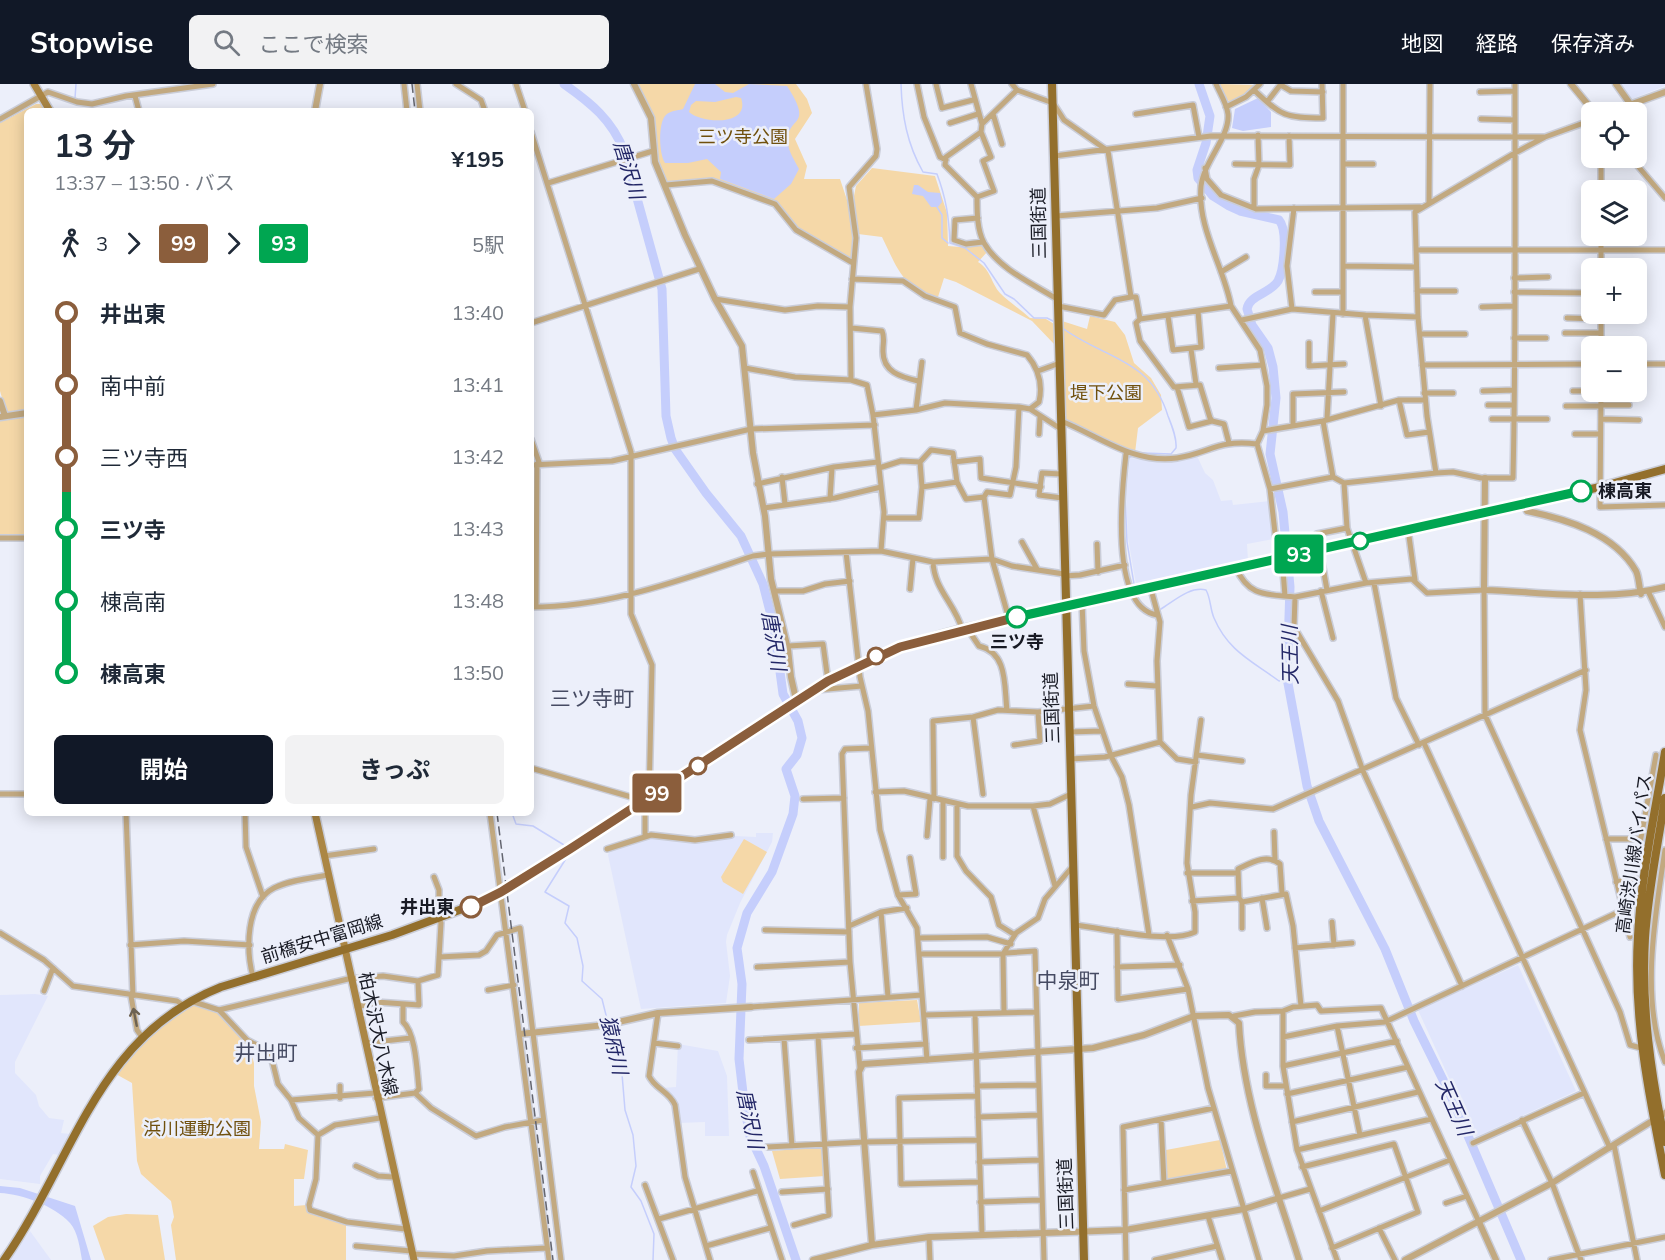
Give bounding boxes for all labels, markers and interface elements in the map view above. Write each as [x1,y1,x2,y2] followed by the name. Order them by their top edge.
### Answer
[189,15,609,69] search box
[30,25,153,60] text: Stopwise
[210,26,243,59] icon: search
[258,30,368,58] text: ここで検索
[1401,30,1443,56] text: 地図
[1476,30,1518,56] text: 経路
[1551,30,1635,56] text: 保存済み
[1581,102,1647,402] map controls
[1581,102,1647,168] button: locate
[54,124,136,165] text: 13 分
[698,125,788,148] park label: 三ツ寺公園
[609,138,651,204] water label: 唐沢川
[451,145,504,173] text: ¥195
[54,170,235,195] text: 13:37 – 13:50 · バス
[1581,180,1647,246] button: layers
[1026,187,1051,259] street label: 三国街道
[54,227,87,260] icon: walk
[117,227,150,260] icon: forward
[217,227,250,260] icon: forward
[171,230,196,256] text: 99
[271,230,296,256] text: 93
[96,231,108,256] text: 3
[472,232,504,257] text: 5駅
[1581,258,1647,324] button: +
[100,300,166,328] text: 井出東
[451,300,504,325] text: 13:40
[1581,336,1647,402] button: −
[100,372,166,400] text: 南中前
[451,372,504,397] text: 13:41
[1070,381,1142,404] park label: 堤下公園
[100,444,188,472] text: 三ツ寺西
[451,444,504,469] text: 13:42
[1598,479,1652,502] place label: 棟高東
[1570,480,1592,502] marker: 棟高東
[100,516,166,544] text: 三ツ寺
[451,516,504,541] text: 13:43
[1351,532,1369,550] unlabelled marker
[1272,534,1326,574] line badge: 93
[1286,541,1312,567] text: 93
[100,588,166,616] text: 棟高南
[451,588,504,613] text: 13:48
[1006,606,1028,628] marker: 三ツ寺
[757,609,792,675] water label: 唐沢川
[1276,623,1303,685] water label: 天王川
[990,630,1044,653] place label: 三ツ寺
[867,647,885,665] unlabelled marker
[100,660,166,688] text: 棟高東
[451,660,504,685] text: 13:50
[1039,672,1064,744] street label: 三国街道
[550,685,634,711] district label: 三ツ寺町
[54,735,273,804] button: 開始
[285,735,504,804] button: きっぷ
[689,757,707,775] unlabelled marker
[1611,772,1656,936] street label: 高崎渋川線バイパス
[630,774,684,812] line badge: 99
[644,780,670,806] text: 99
[400,895,454,918] place label: 井出東
[460,896,482,918] marker: 井出東
[258,909,385,968] street label: 前橋安中富岡線
[1037,967,1100,993] district label: 中泉町
[354,970,403,1098] street label: 柏木沢大八木線
[129,1007,140,1027] one-way arrow
[596,1013,634,1079] water label: 猿府川
[235,1039,298,1065] district label: 井出町
[1431,1074,1479,1141] water label: 天王川
[732,1087,769,1153] water label: 唐沢川
[143,1117,251,1140] park label: 浜川運動公園
[1053,1158,1078,1230] street label: 三国街道

